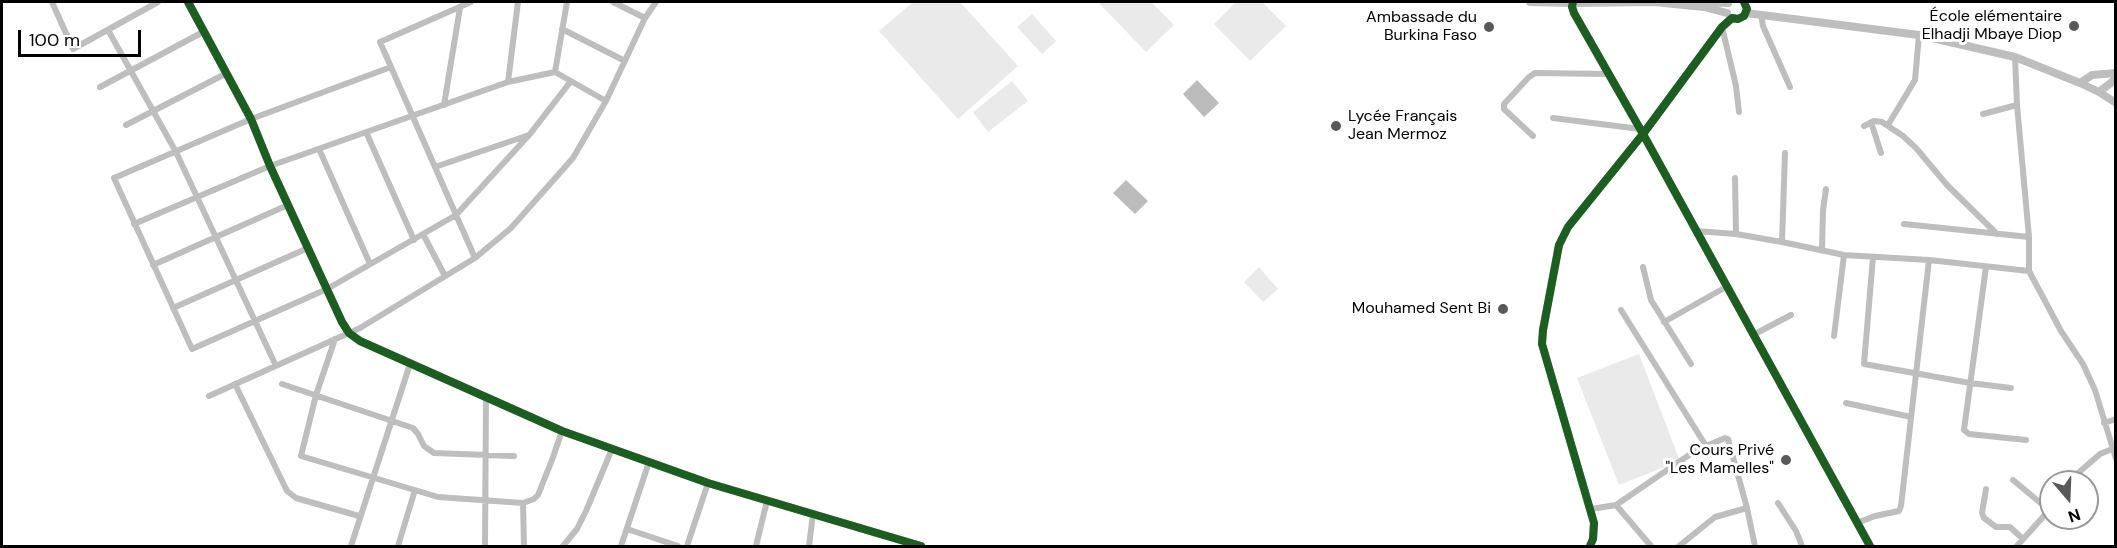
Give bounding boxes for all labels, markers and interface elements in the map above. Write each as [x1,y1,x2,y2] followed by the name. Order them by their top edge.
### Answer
[1922,7,2062,45] place label: École elémentaire Elhadji Mbaye Diop
[1366,8,1477,46] place label: Ambassade du Burkina Faso
[21,18,144,56] scale bar
[2067,19,2081,33] marker: École elémentaire Elhadji Mbaye Diop
[1482,20,1496,34] marker: Ambassade du Burkina Faso
[29,28,80,52] text: 100 m
[1348,107,1457,145] place label: Lycée Français Jean Mermoz
[1329,119,1343,133] marker: Lycée Français Jean Mermoz
[1352,299,1491,319] place label: Mouhamed Sent Bi
[1496,302,1510,316] marker: Mouhamed Sent Bi
[1665,441,1774,479] place label: Cours Privé "Les Mamelles"
[1779,453,1793,467] marker: Cours Privé "Les Mamelles"
[2039,470,2099,530] north arrow
[2065,504,2083,527] text: N

